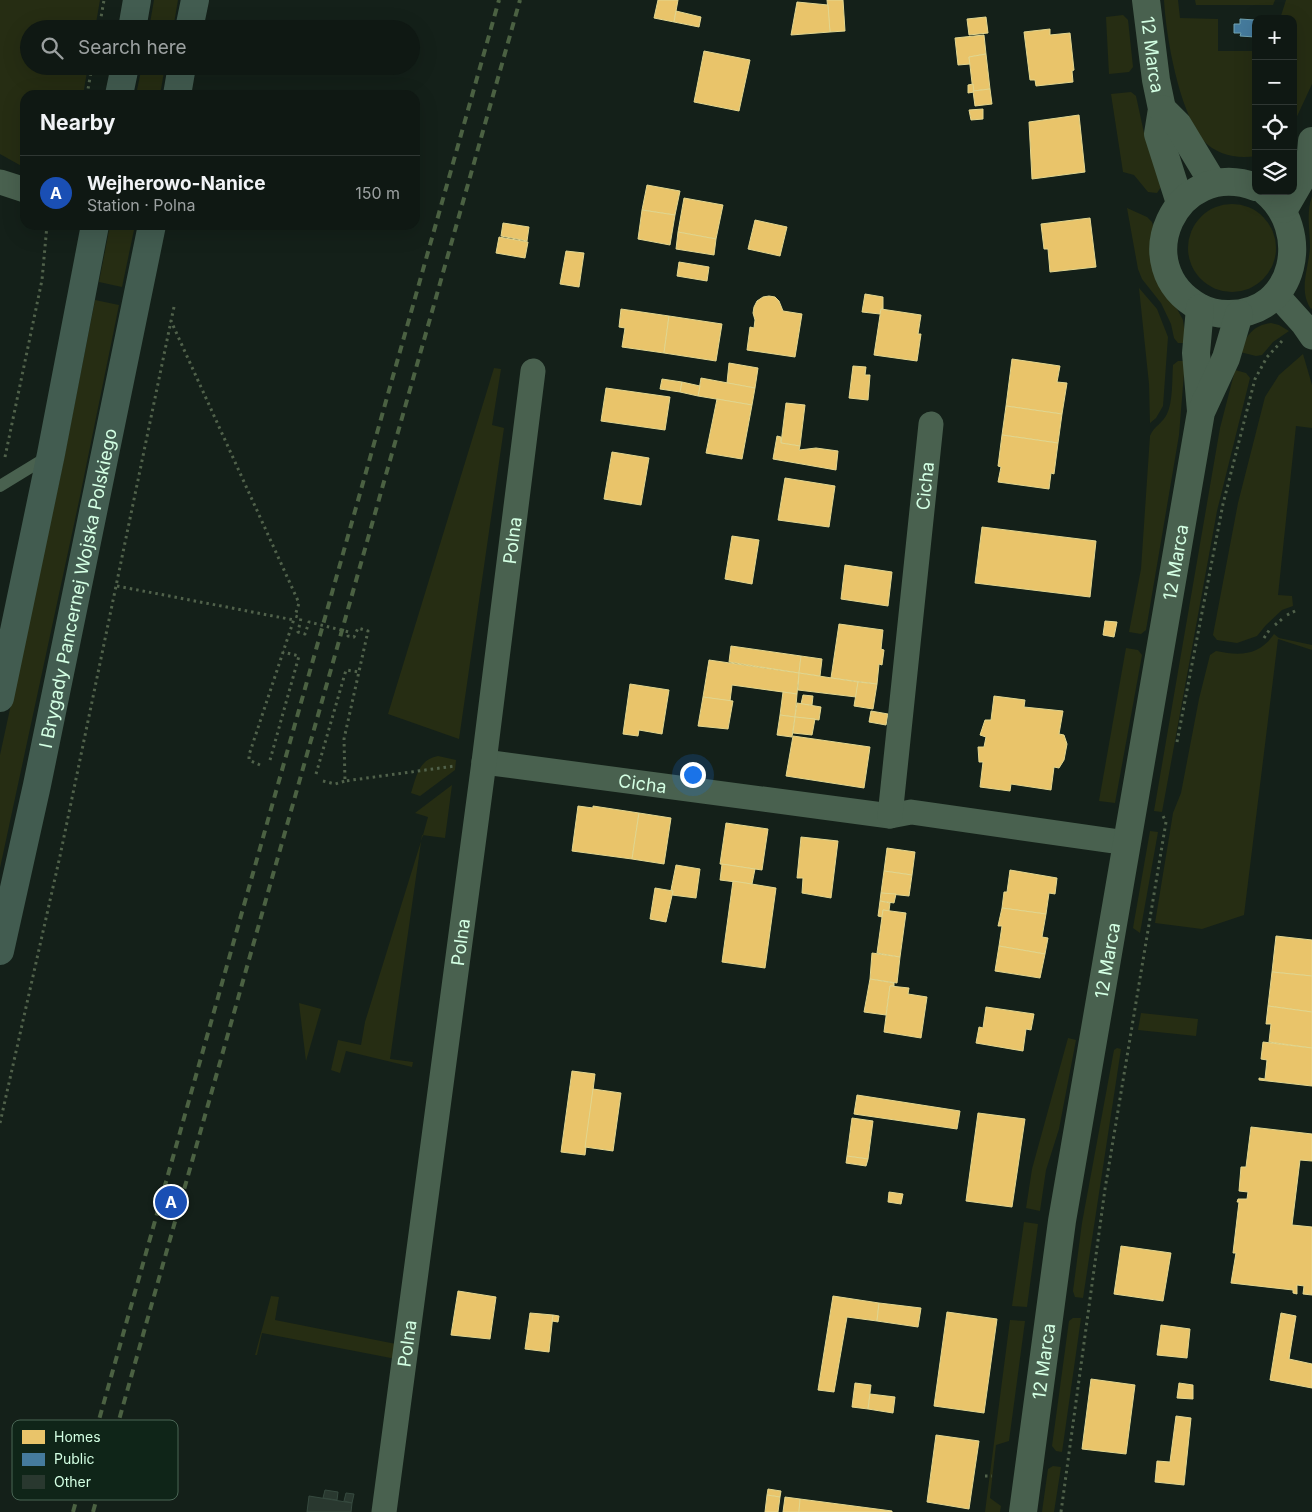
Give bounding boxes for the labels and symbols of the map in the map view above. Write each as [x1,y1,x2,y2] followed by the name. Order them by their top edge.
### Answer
[1138,15,1169,95] street label: 12 Marca
[34,426,120,750] street label: I Brygady Pancernej Wojska Polskiego
[912,461,938,511] street label: Cicha
[498,516,525,565] street label: Polna
[1158,523,1192,602] street label: 12 Marca
[680,762,706,788] your location
[617,769,668,797] street label: Cicha
[446,917,474,967] street label: Polna
[1090,921,1124,1000] street label: 12 Marca
[155,1183,187,1221] pin: A
[393,1319,420,1368] street label: Polna
[1028,1322,1059,1401] street label: 12 Marca
[12,1420,178,1500] legend
[54,1428,101,1445] text: Homes
[54,1450,95,1467] text: Public
[54,1473,91,1490] text: Other

